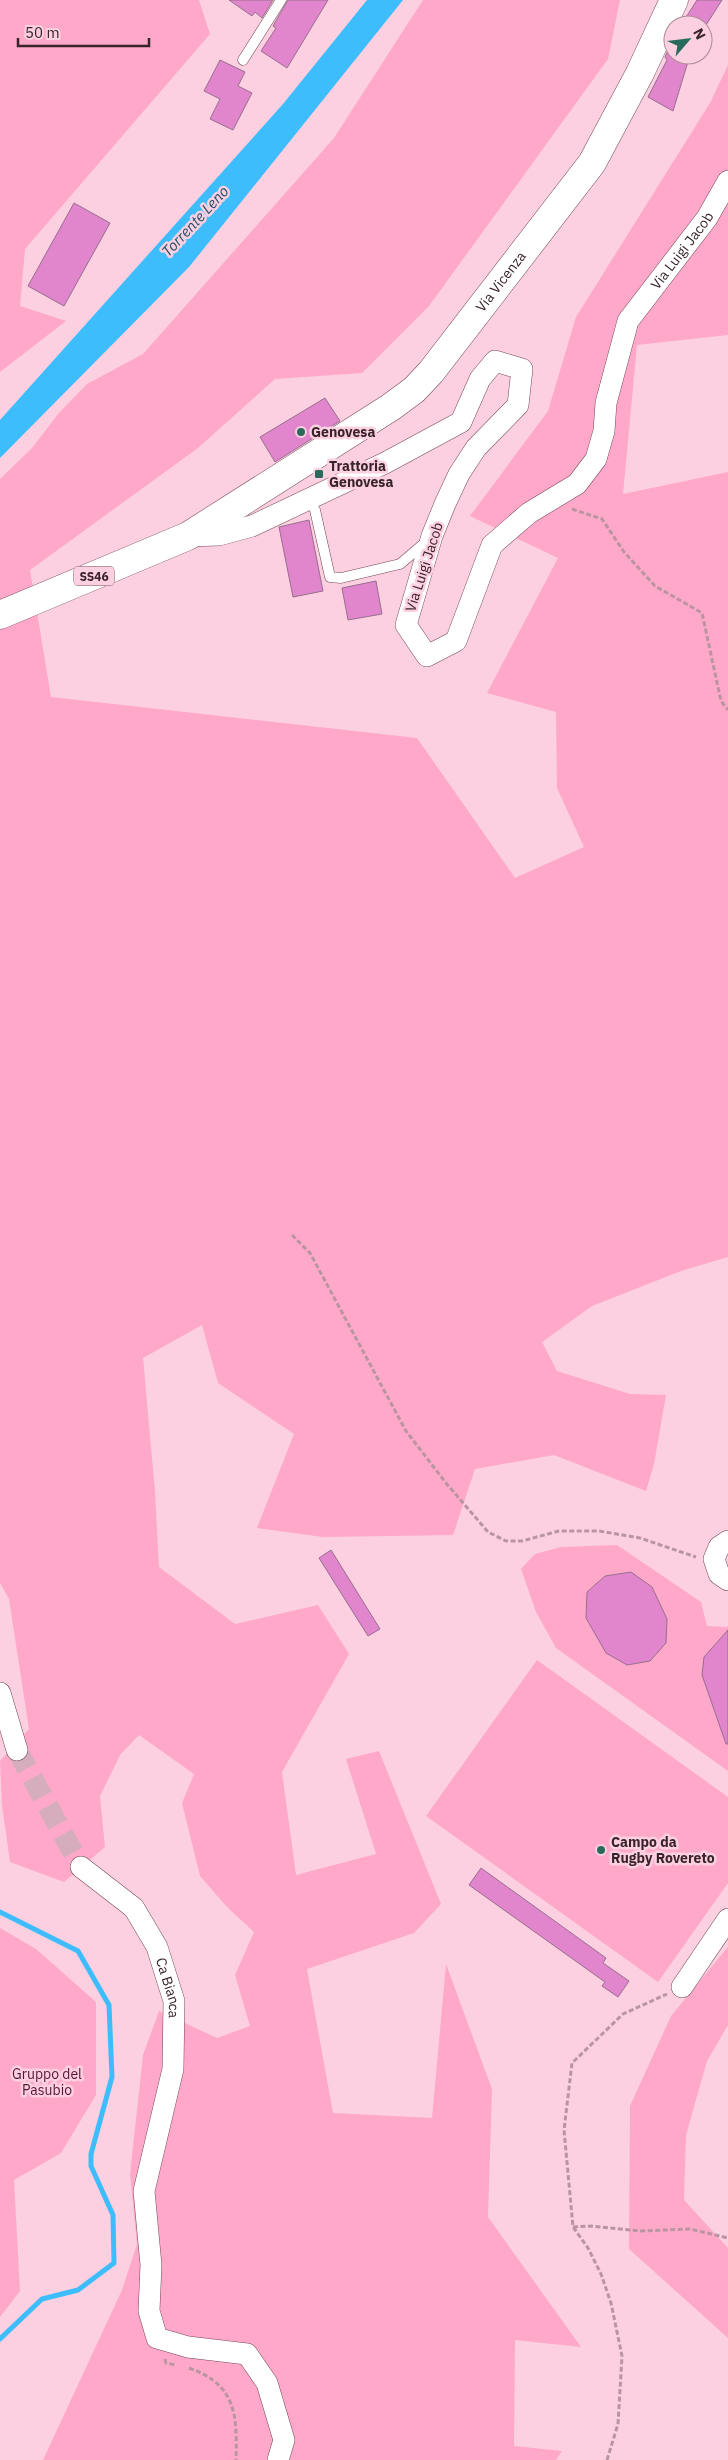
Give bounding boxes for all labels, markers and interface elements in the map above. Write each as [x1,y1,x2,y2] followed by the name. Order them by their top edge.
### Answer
[18,15,149,47] scale bar
[663,15,713,65] north arrow
[25,23,60,42] text: 50 m
[689,25,710,43] text: N
[157,182,233,260] water label: Torrente Leno
[647,209,718,293] street label: Via Luigi Jacob
[472,247,530,315] street label: Via Vicenza
[311,423,375,441] place label: Genovesa
[295,426,307,438] marker: Genovesa
[329,457,393,491] place label: Trattoria Genovesa
[313,468,325,480] marker: Trattoria Genovesa
[401,520,447,614] street label: Via Luigi Jacob
[74,566,114,586] road number: SS46
[611,1833,715,1867] place label: Campo da Rugby Rovereto
[595,1844,607,1856] marker: Campo da Rugby Rovereto
[152,1955,183,2019] street label: Ca Bianca
[12,2065,82,2099] park label: Gruppo del Pasubio

